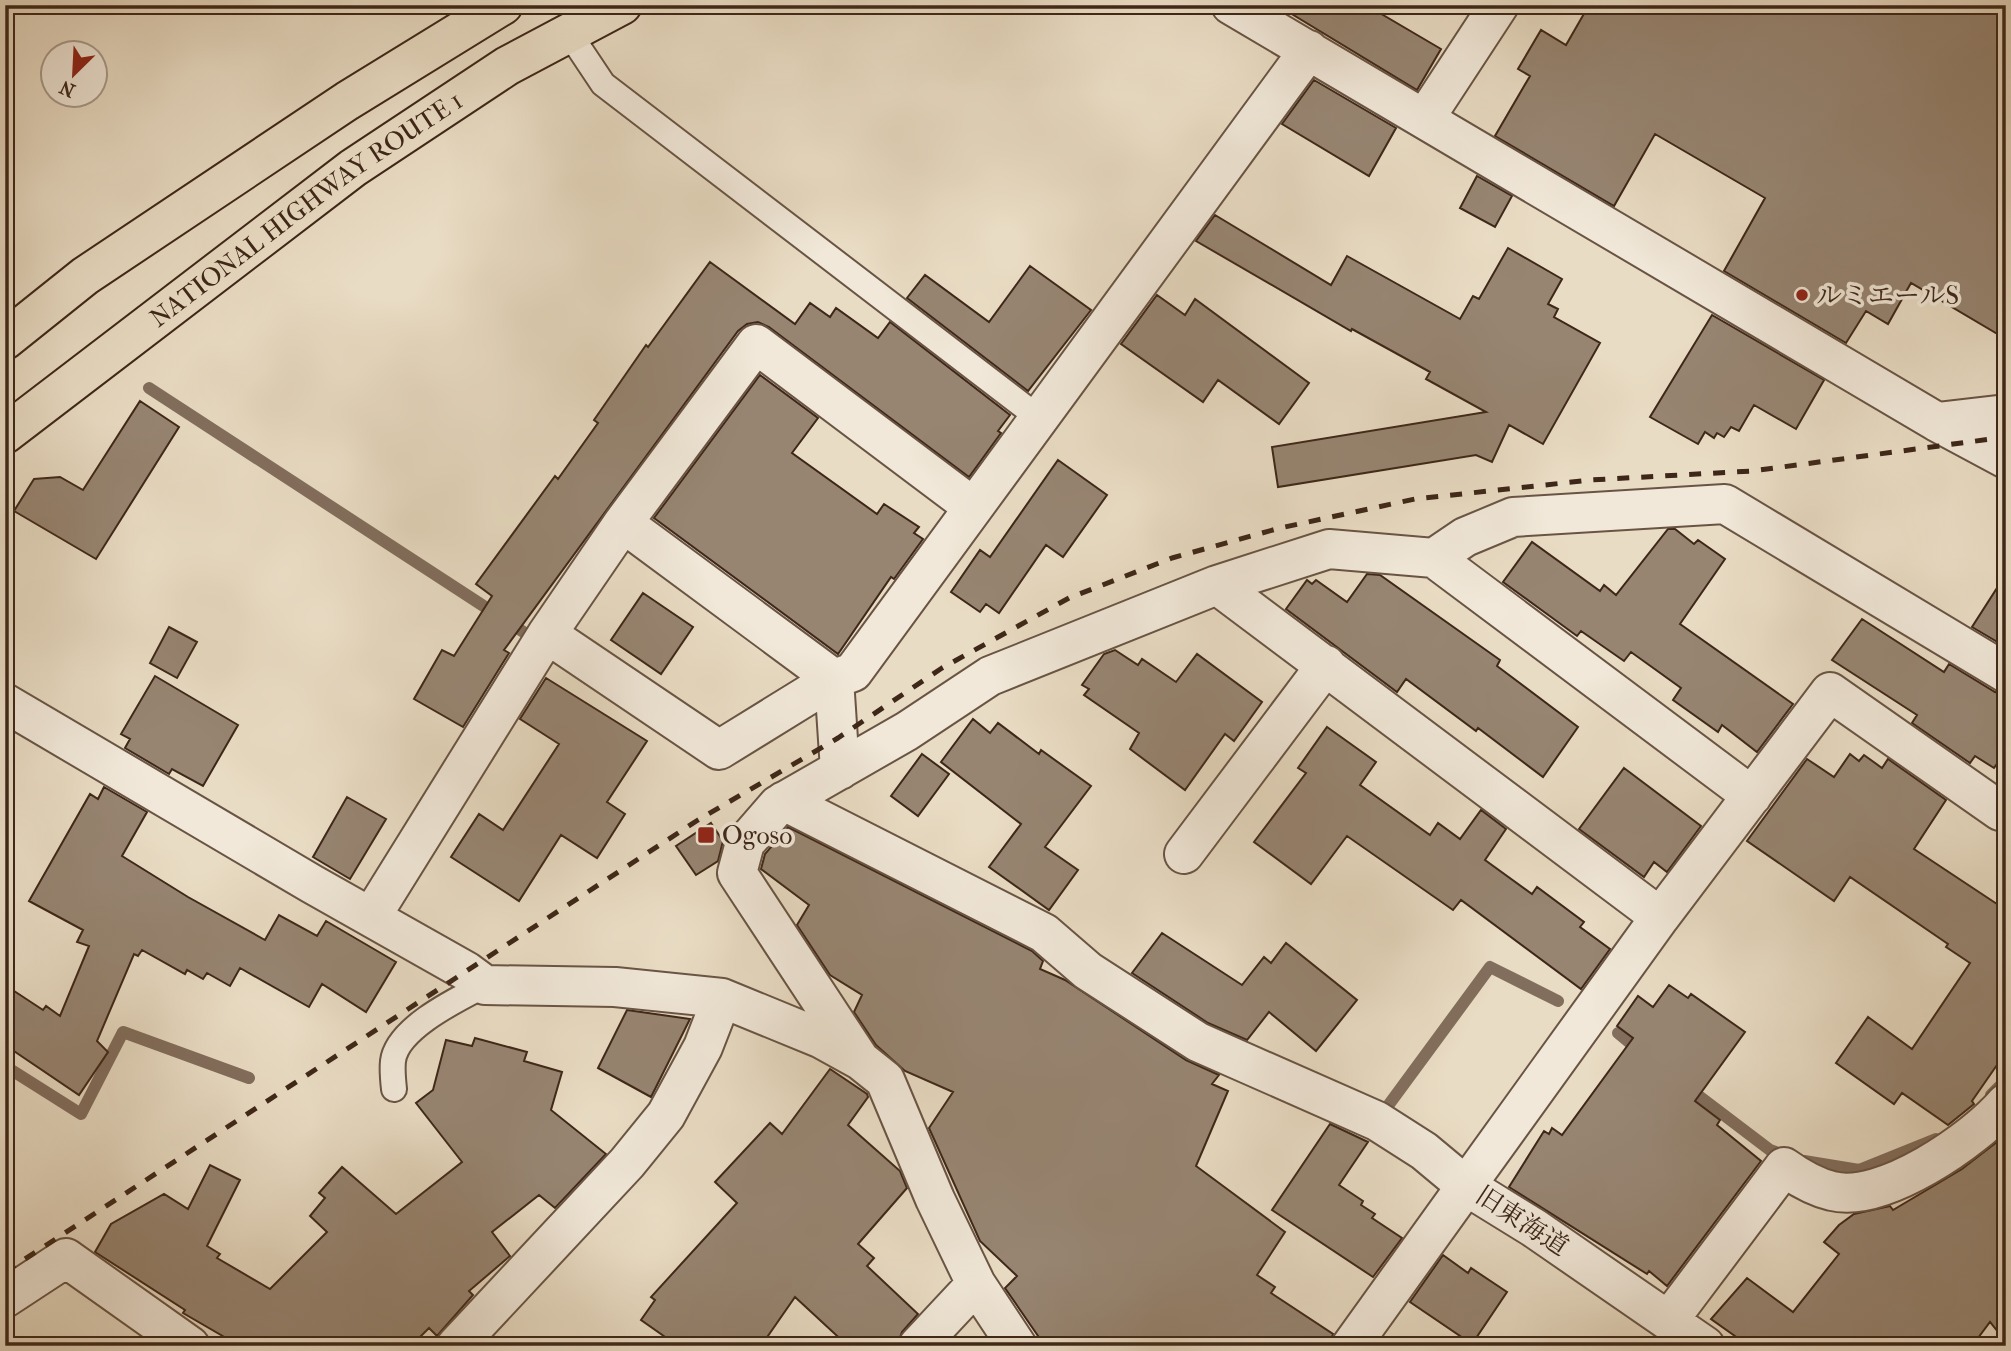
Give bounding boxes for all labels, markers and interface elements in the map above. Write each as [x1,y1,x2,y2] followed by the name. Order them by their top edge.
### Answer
[38,38,108,108] north arrow
[56,75,79,102] text: N
[143,84,468,333] street label: NATIONAL HIGHWAY ROUTE 1
[1816,280,1959,311] place label: ルミエールS
[1794,287,1810,303] marker: ルミエールS
[722,820,792,851] place label: Ogoso
[696,825,716,845] marker: Ogoso
[1470,1180,1574,1262] street label: 旧東海道

